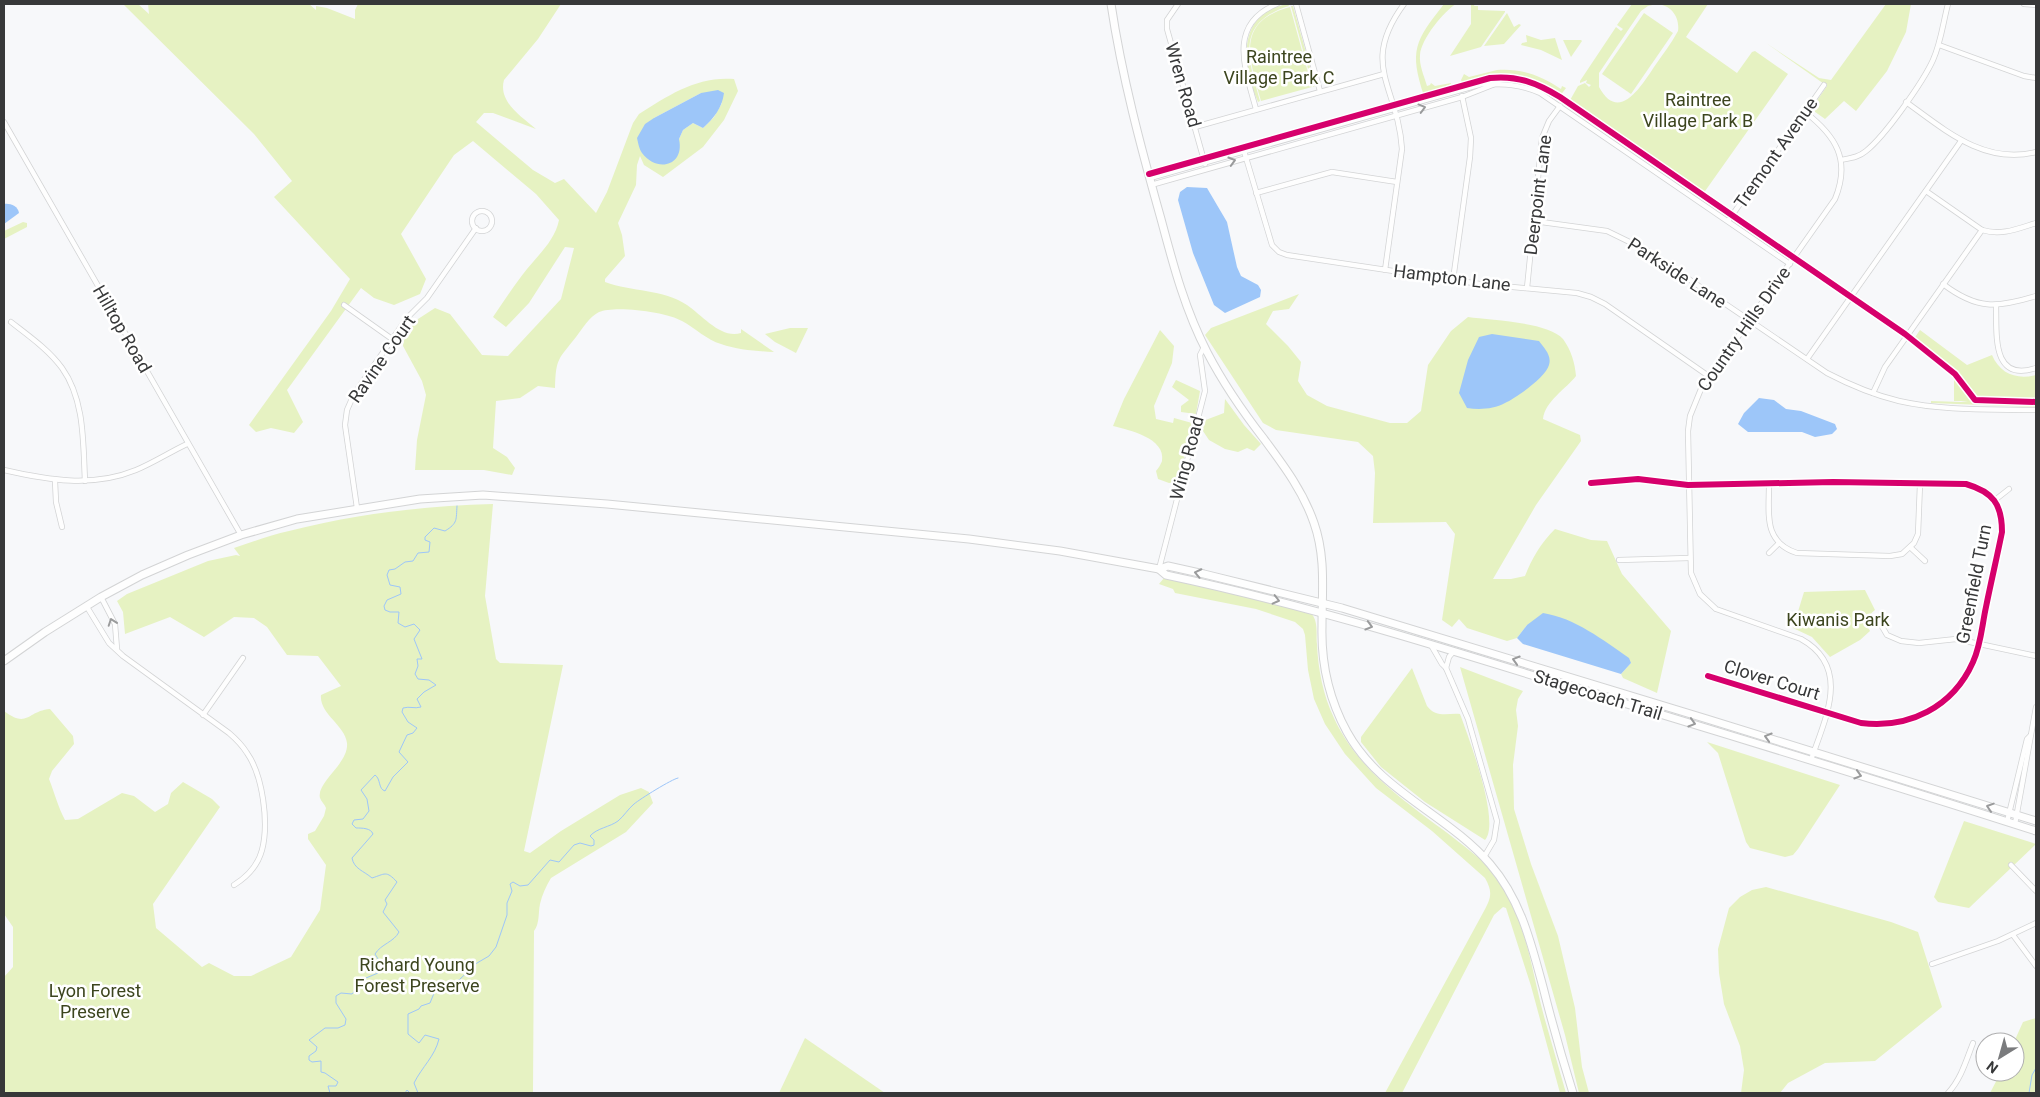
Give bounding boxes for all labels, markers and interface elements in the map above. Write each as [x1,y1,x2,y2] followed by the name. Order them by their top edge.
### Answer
[1161,40,1206,130] street label: Wren Road
[1224,46,1334,88] park label: Raintree Village Park C
[1643,89,1753,131] park label: Raintree Village Park B
[1729,93,1822,212] street label: Tremont Avenue
[1417,103,1425,113] one-way arrow
[1520,134,1555,256] street label: Deerpoint Lane
[1227,156,1235,166] one-way arrow
[1624,233,1730,312] street label: Parkside Lane
[1392,260,1512,295] street label: Hampton Lane
[1693,262,1794,395] street label: Country Hills Drive
[89,281,156,376] street label: Hilltop Road
[344,311,420,407] street label: Ravine Court
[1165,414,1208,502] street label: Wing Road
[1952,522,1995,645] street label: Greenfield Turn
[1194,568,1203,578] one-way arrow
[1272,594,1281,605] one-way arrow
[1786,609,1891,630] park label: Kiwanis Park
[108,618,118,627] one-way arrow
[1365,620,1373,630] one-way arrow
[1722,655,1823,704] street label: Clover Court
[1513,656,1521,666] one-way arrow
[1531,665,1665,724] street label: Stagecoach Trail
[1688,718,1696,728] one-way arrow
[1764,733,1772,743] one-way arrow
[1853,769,1862,779] one-way arrow
[1986,802,1994,812] one-way arrow
[354,954,480,996] park label: Richard Young Forest Preserve
[49,980,141,1022] park label: Lyon Forest Preserve
[1975,1032,2025,1082] north arrow
[1983,1058,2001,1077] text: N

